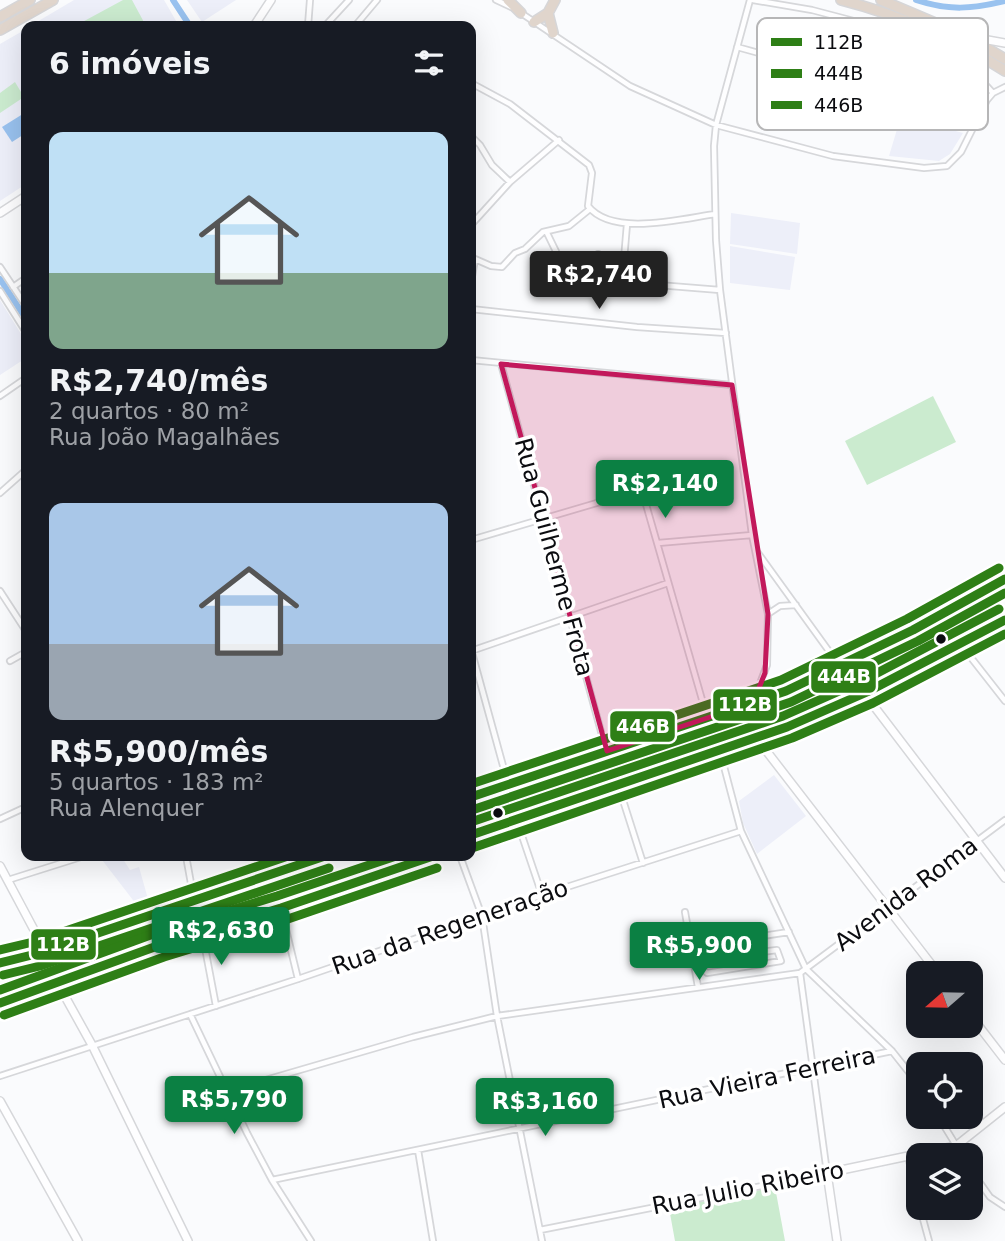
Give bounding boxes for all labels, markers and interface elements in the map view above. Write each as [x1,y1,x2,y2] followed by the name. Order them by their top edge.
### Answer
[757,18,988,130] legend
[814,31,863,53] text: 112B
[410,44,448,82] icon: filters
[49,46,211,81] text: 6 imóveis
[814,62,863,84] text: 444B
[814,94,863,116] text: 446B
[186,177,312,303] icon: home
[534,252,664,311] pin: R$2,740
[546,261,652,287] text: R$2,740
[49,363,268,398] text: R$2,740/mês
[49,398,249,424] text: 2 quartos · 80 m²
[49,424,280,450] text: Rua João Magalhães
[509,435,599,679] street label: Rua Guilherme Frota
[600,461,730,520] pin: R$2,140
[612,470,718,496] text: R$2,140
[186,548,312,674] icon: home
[934,632,948,646] unlabelled marker
[810,660,877,694] line badge: 444B
[817,665,871,687] text: 444B
[712,688,778,722] line badge: 112B
[718,693,772,715] text: 112B
[609,710,676,743] line badge: 446B
[616,715,670,737] text: 446B
[49,734,268,769] text: R$5,900/mês
[49,769,264,795] text: 5 quartos · 183 m²
[49,795,204,821] text: Rua Alenquer
[491,806,505,820] unlabelled marker
[829,831,983,957] street label: Avenida Roma
[328,873,572,981] street label: Rua da Regeneração
[156,908,286,967] pin: R$2,630
[168,917,274,943] text: R$2,630
[634,922,764,982] pin: R$5,900
[30,928,97,961] line badge: 112B
[646,932,752,958] text: R$5,900
[36,933,90,955] text: 112B
[906,961,984,1038] north arrow
[906,961,983,1220] map controls
[656,1041,878,1115] street label: Rua Vieira Ferreira
[906,1052,983,1129] button: locate
[169,1076,299,1136] pin: R$5,790
[480,1078,610,1138] pin: R$3,160
[181,1086,287,1112] text: R$5,790
[492,1088,598,1114] text: R$3,160
[906,1143,983,1220] button: layers
[650,1156,846,1220] street label: Rua Julio Ribeiro

